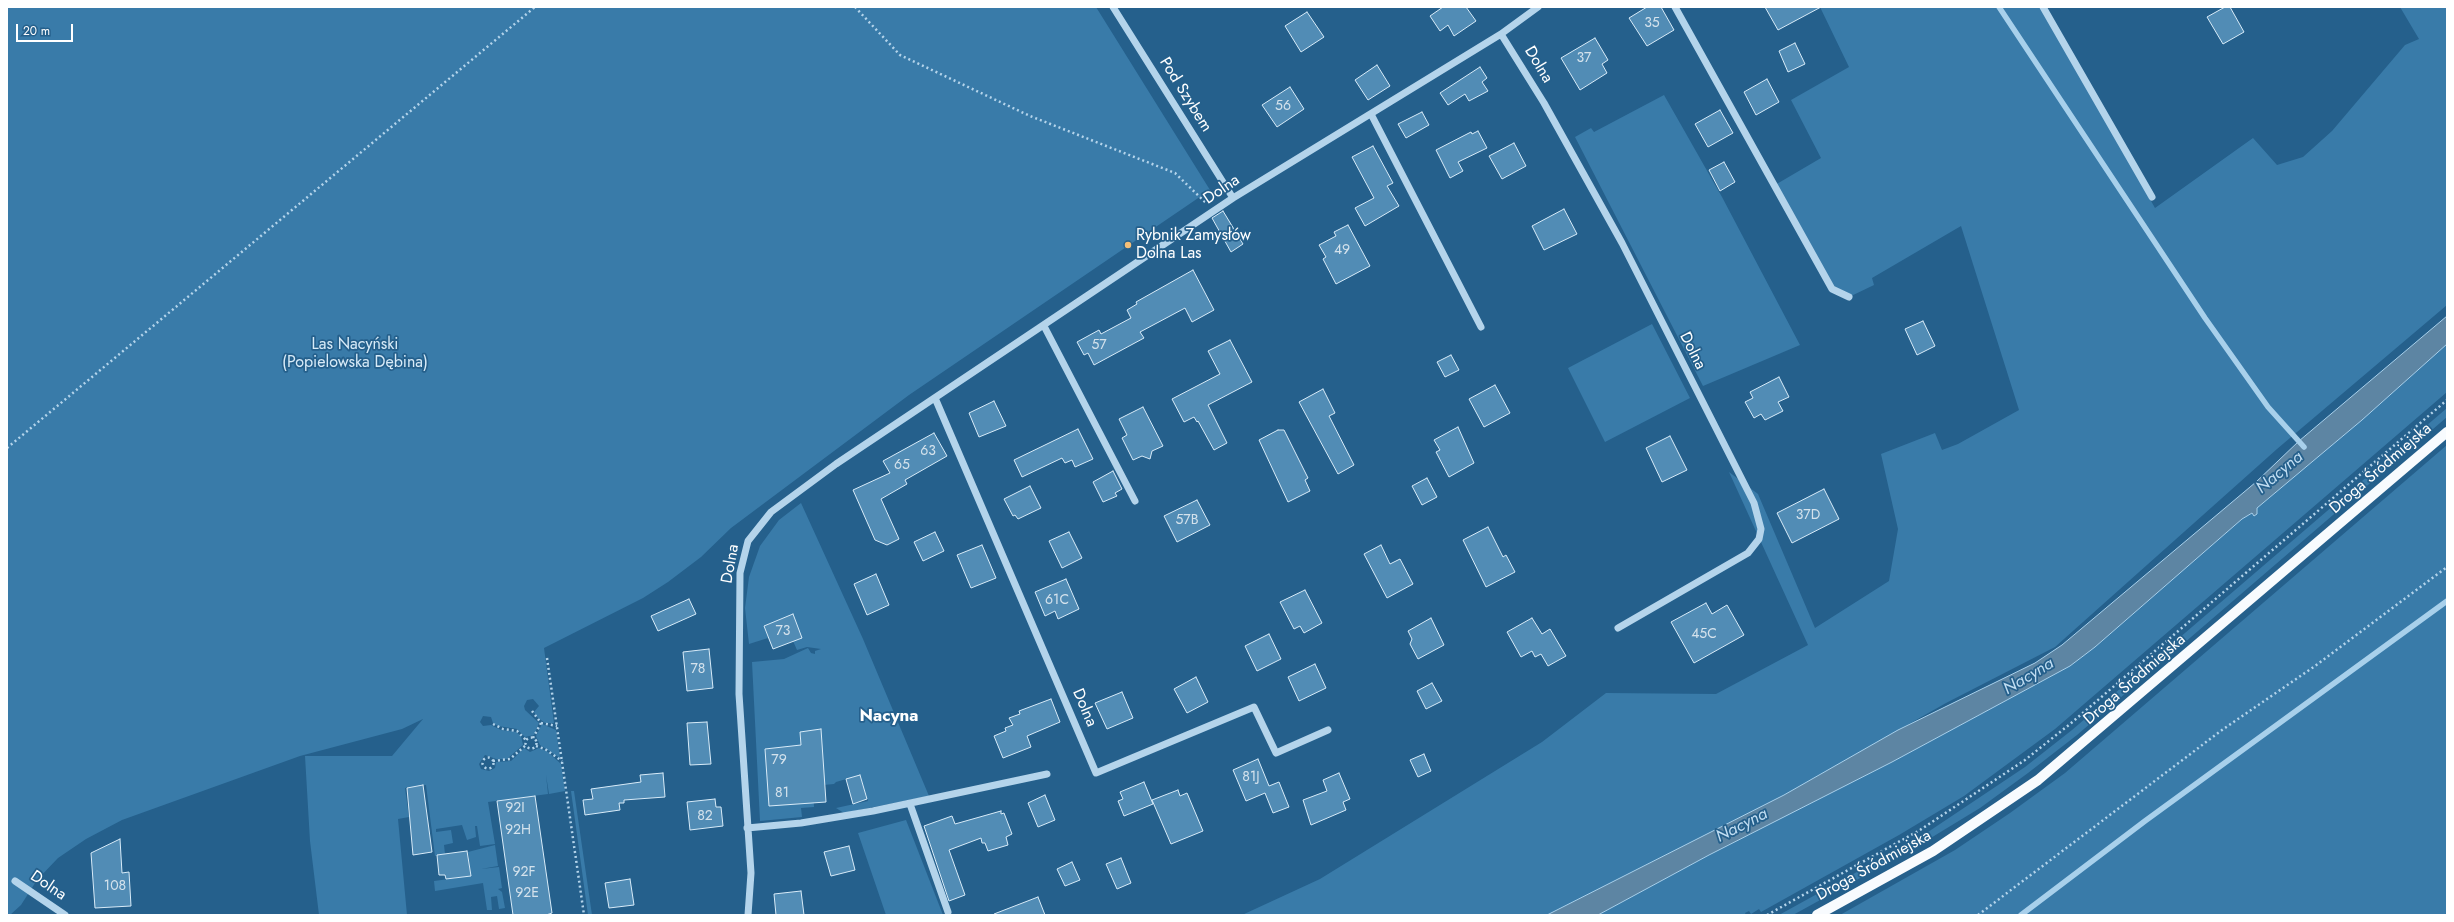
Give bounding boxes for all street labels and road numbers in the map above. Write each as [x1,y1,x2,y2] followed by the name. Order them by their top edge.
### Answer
[1520,43,1556,87] street label: Dolna
[1155,54,1215,136] street label: Pod Szybem
[1200,171,1244,209] street label: Dolna
[1675,329,1709,373] street label: Dolna
[2326,420,2436,518] street label: Droga Śródmiejska
[718,543,744,585] street label: Dolna
[2080,631,2190,729] street label: Droga Śródmiejska
[1067,686,1101,730] street label: Dolna
[1813,826,1935,906] street label: Droga Śródmiejska
[26,867,70,905] street label: Dolna

